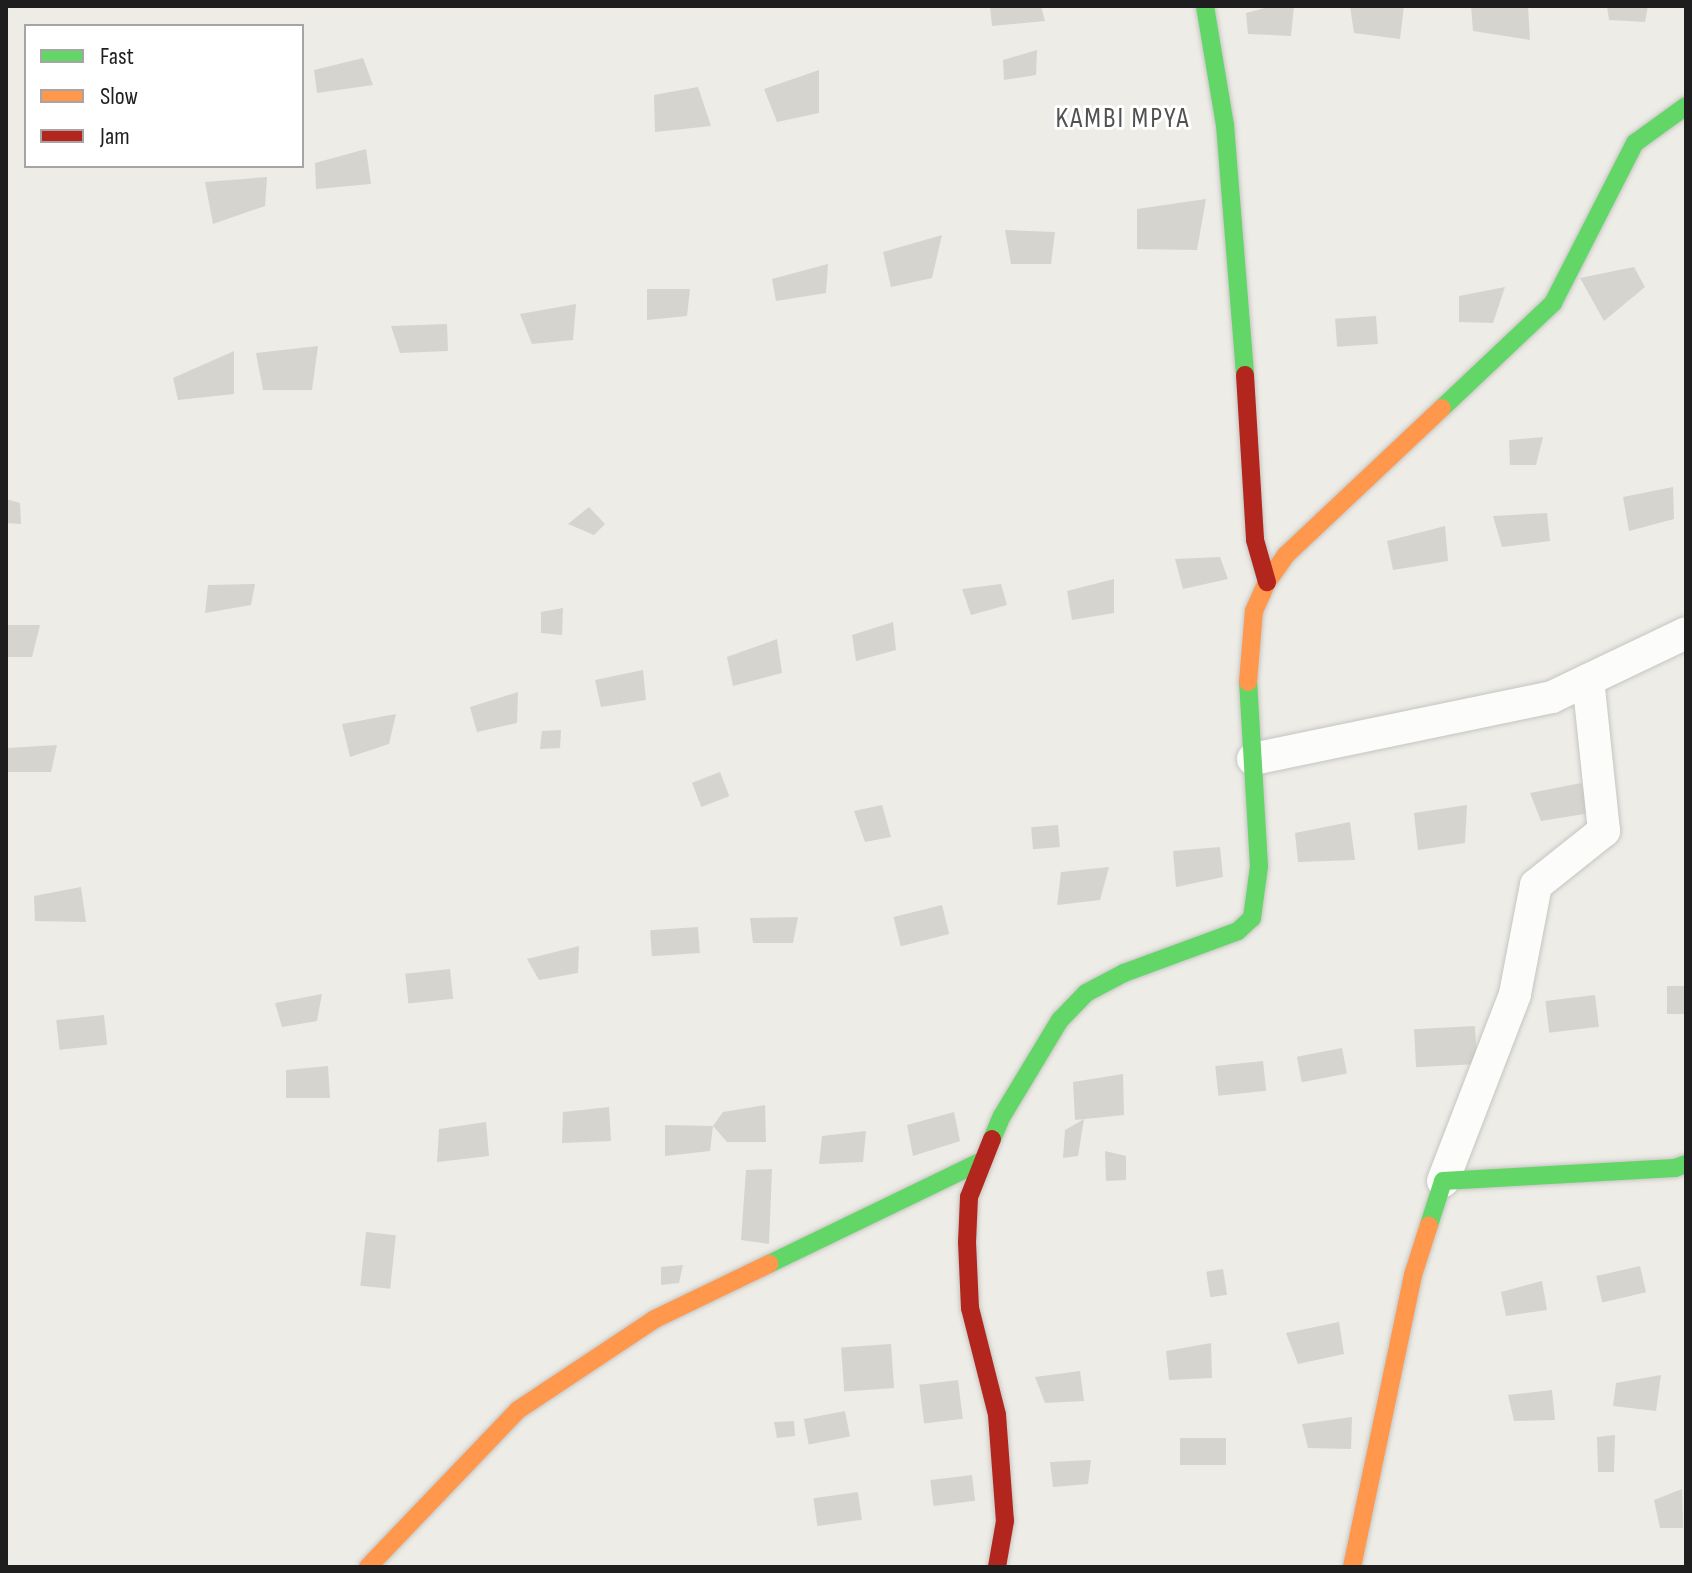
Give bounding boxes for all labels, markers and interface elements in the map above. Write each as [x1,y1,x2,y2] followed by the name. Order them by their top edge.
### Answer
[24,24,304,168] legend
[100,42,134,71] text: Fast
[100,82,138,111] text: Slow
[1056,102,1190,136] district label: KAMBI MPYA
[100,122,130,151] text: Jam

